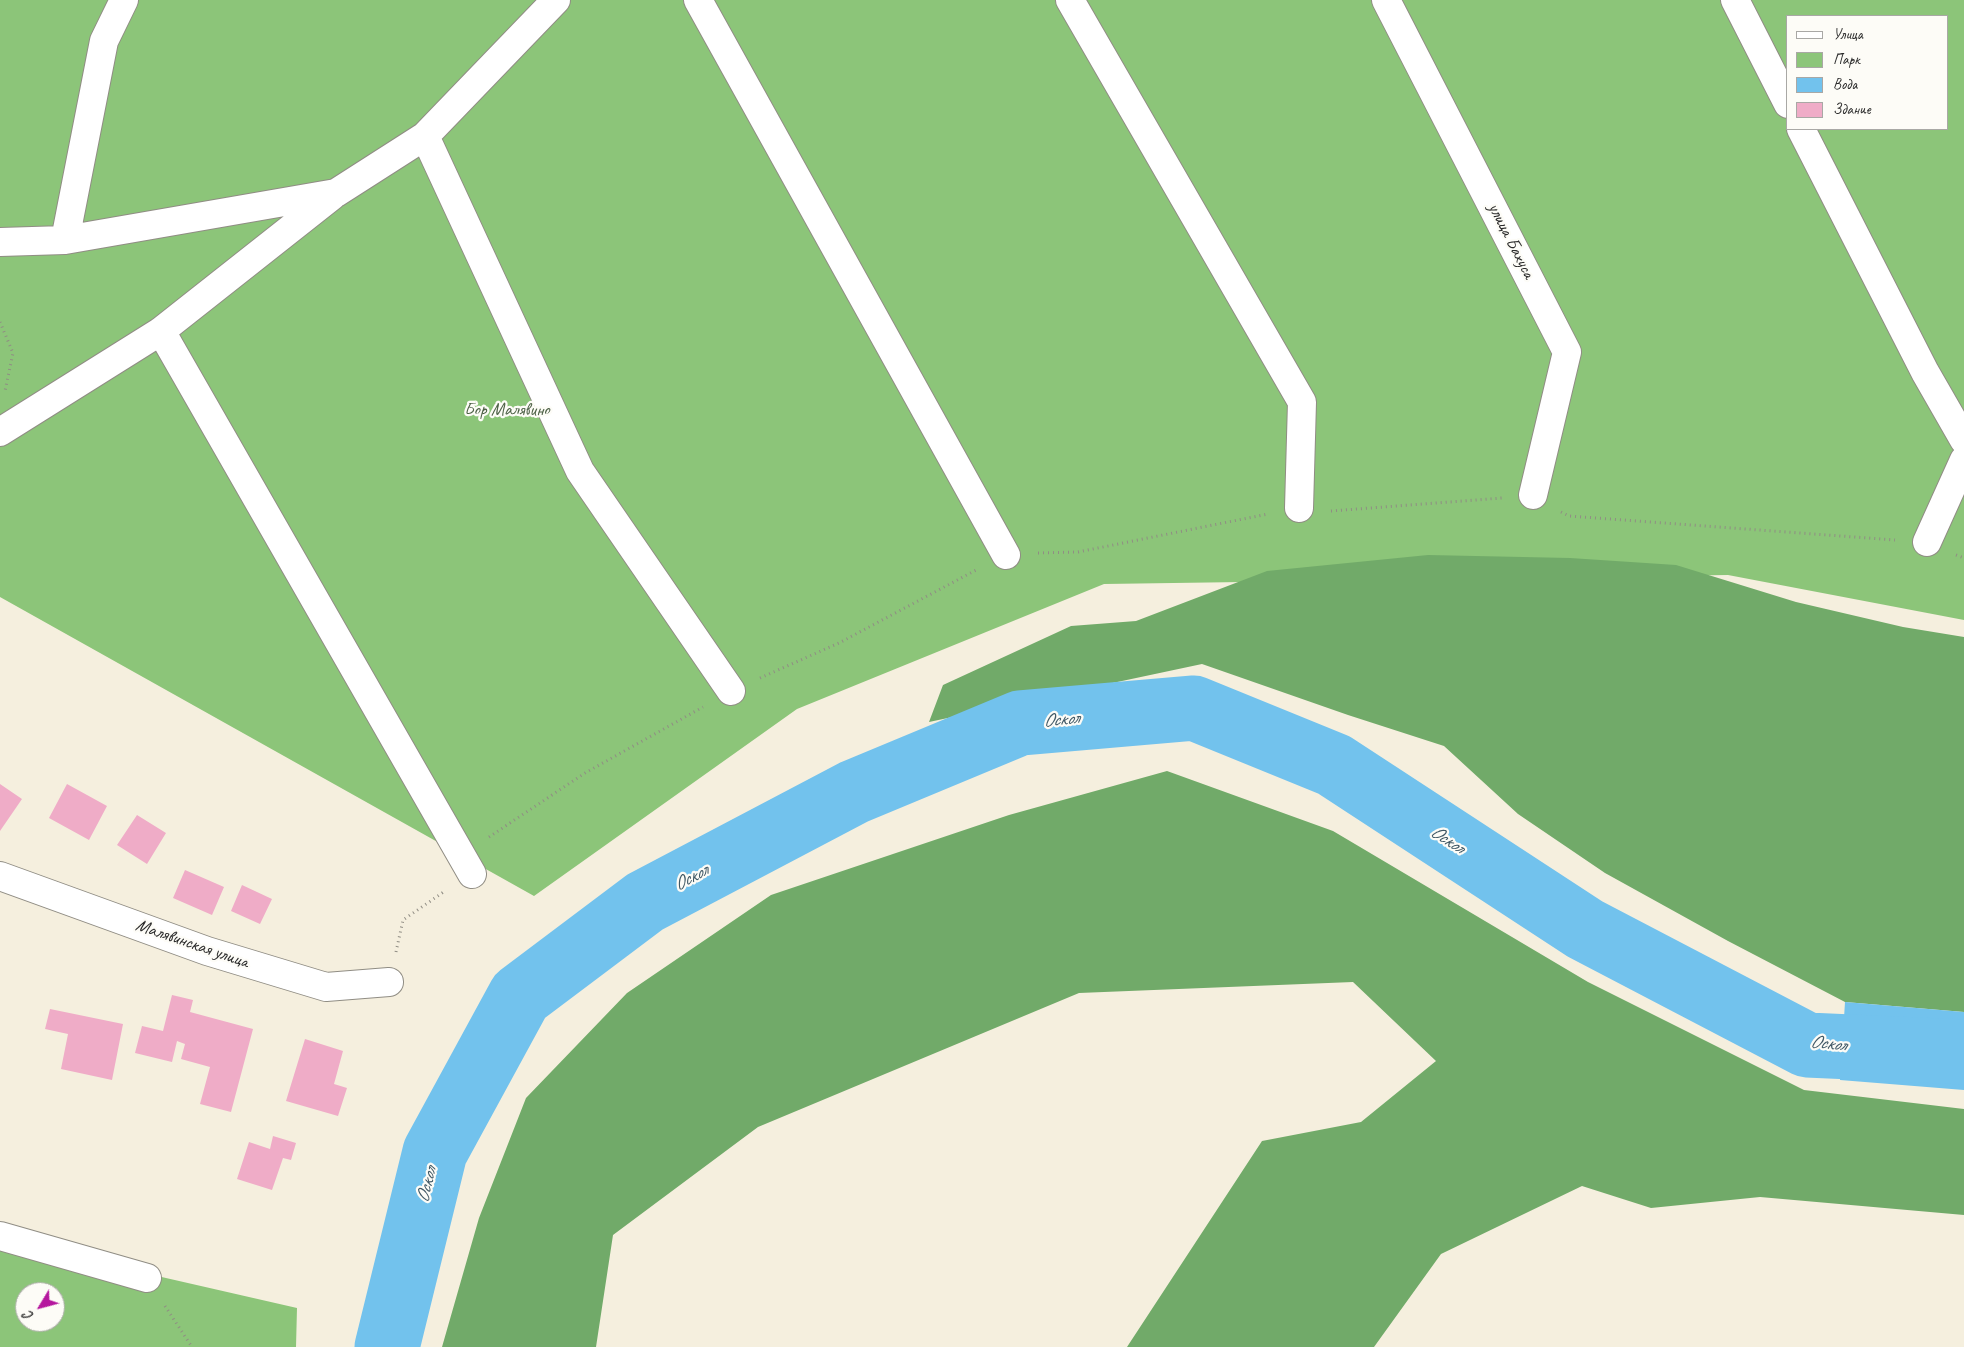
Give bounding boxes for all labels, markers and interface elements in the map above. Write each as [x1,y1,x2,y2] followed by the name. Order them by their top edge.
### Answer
[1786,15,1949,130] legend
[1833,25,1863,44] text: Улица
[1833,50,1860,69] text: Парк
[1833,75,1857,94] text: Вода
[1833,100,1871,119] text: Здание
[1483,200,1539,282] street label: улица Бахуса
[464,399,550,421] park label: Бор Малявино
[1042,707,1080,733] water label: Оскол
[1426,821,1468,859] water label: Оскол
[670,860,712,896] water label: Оскол
[133,915,251,973] street label: Малявинская улица
[1809,1031,1847,1057] water label: Оскол
[412,1165,442,1205] water label: Оскол
[15,1282,65,1332] north arrow
[20,1308,37,1324] text: С

